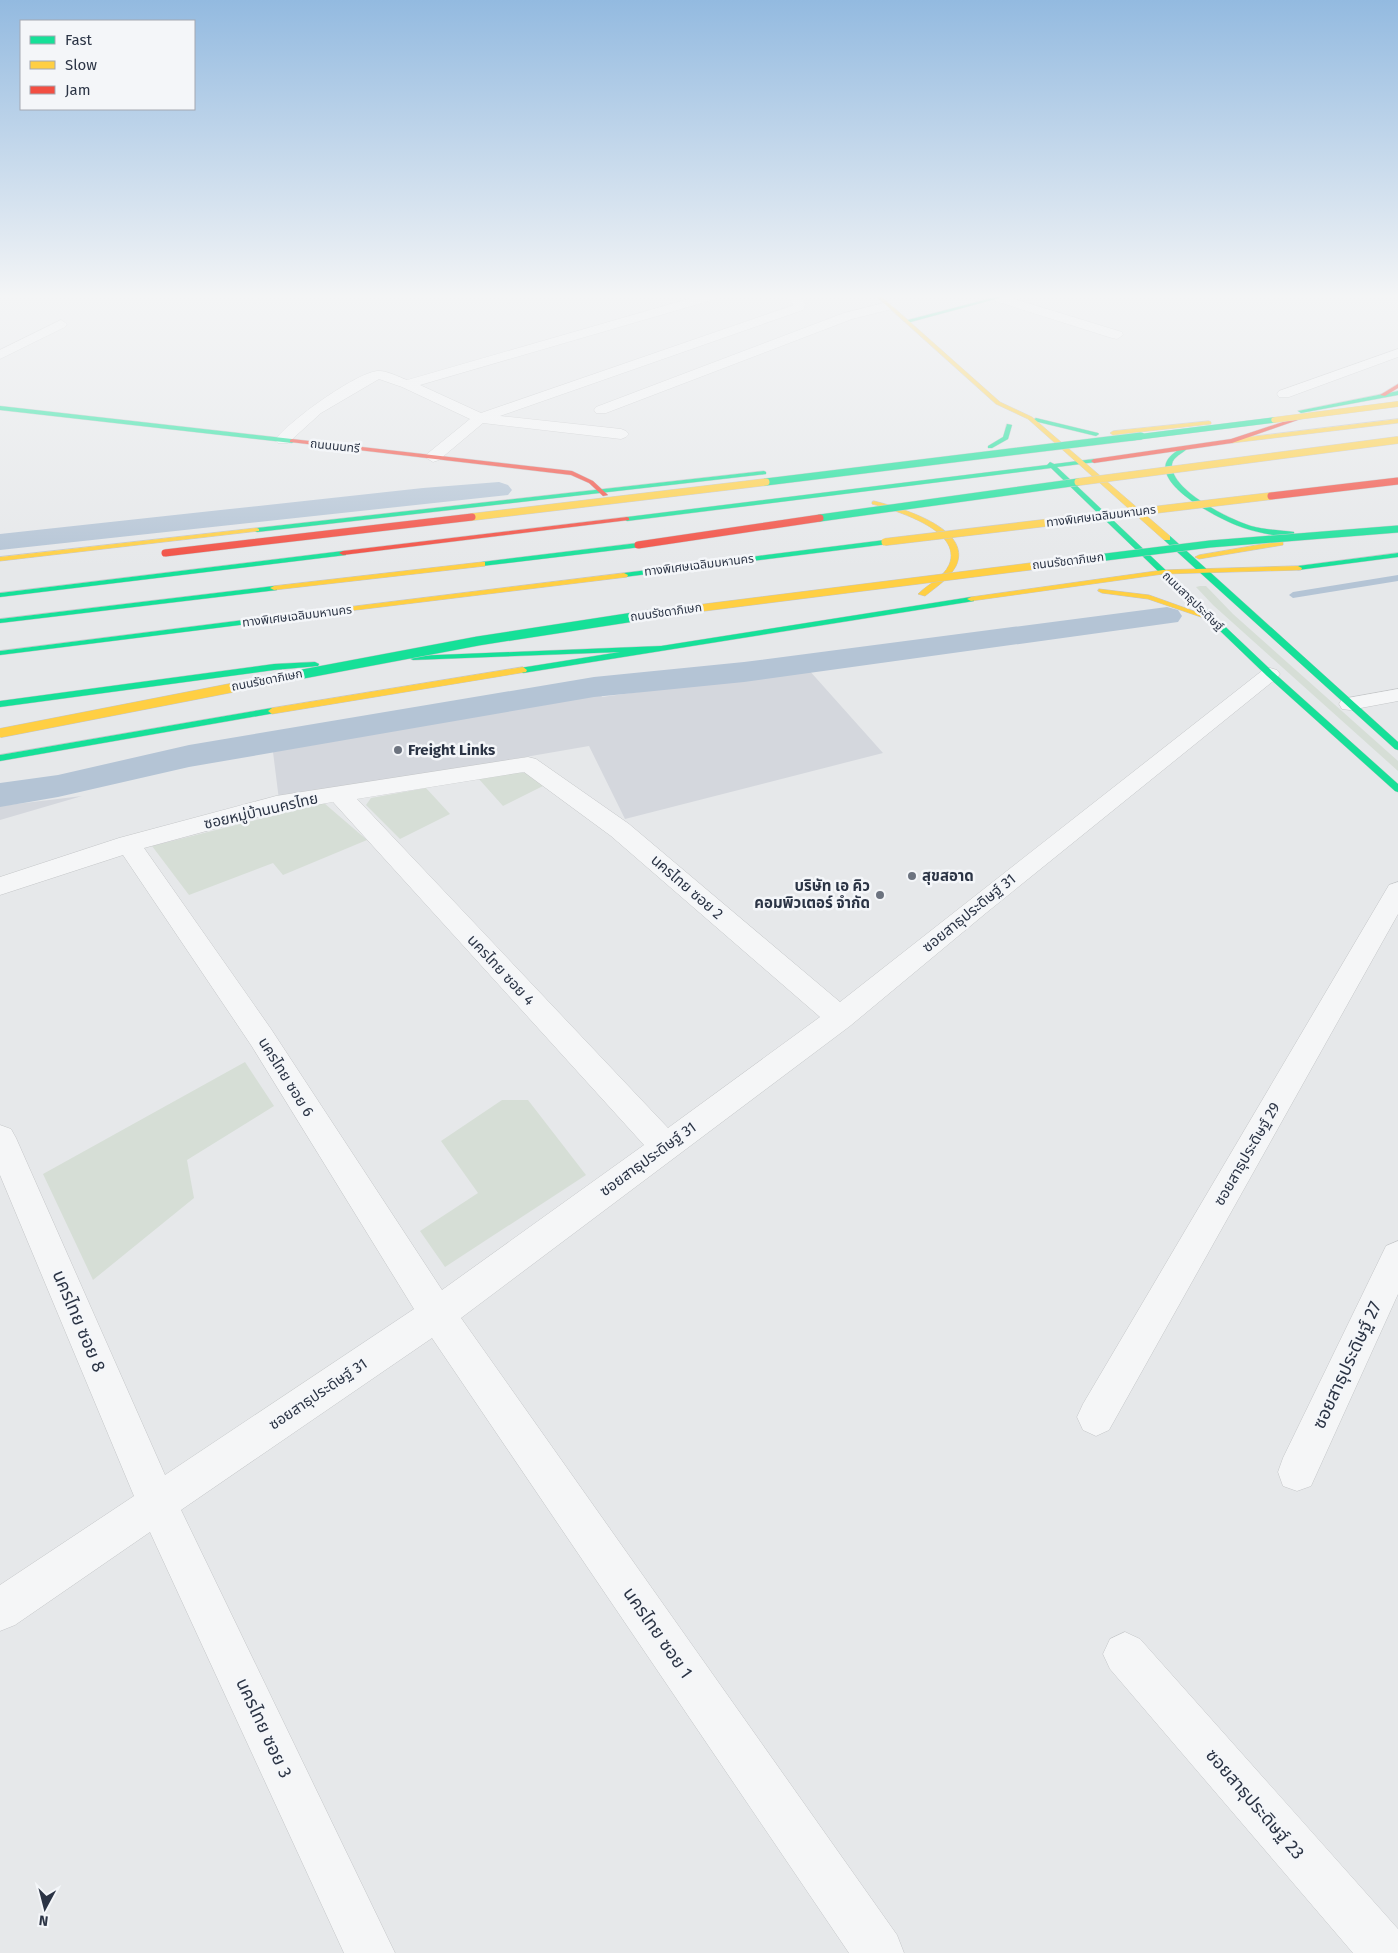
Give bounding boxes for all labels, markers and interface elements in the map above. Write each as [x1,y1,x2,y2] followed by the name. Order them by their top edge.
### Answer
[20,20,195,110] legend
[65,31,92,49] text: Fast
[65,56,97,74] text: Slow
[65,81,91,99] text: Jam
[309,436,361,456] street label: ถนนนนทรี
[1045,502,1157,530] street label: ทางพิเศษเฉลิมมหานคร
[1031,550,1105,572] street label: ถนนรัชดาภิเษก
[643,551,755,579] street label: ทางพิเศษเฉลิมมหานคร
[1160,569,1227,634] street label: ถนนสาธุประดิษฐ์
[629,600,703,624] street label: ถนนรัชดาภิเษก
[241,602,353,630] street label: ทางพิเศษเฉลิมมหานคร
[230,666,304,694] street label: ถนนรัชดาภิเษก
[408,741,495,759] place label: Freight Links
[392,744,404,756] marker: Freight Links
[202,789,320,833] street label: ซอยหมู่บ้านนครไทย
[647,851,727,923] street label: นครไทย ซอย 2
[922,867,974,885] place label: สุขสอาด
[906,870,918,882] marker: สุขสอาด
[919,870,1019,956] street label: ซอยสาธุประดิษฐ์ 31
[754,877,870,912] place label: บริษัท เอ คิว คอมพิวเตอร์ จำกัด
[874,889,886,901] marker: บริษัท เอ คิว คอมพิวเตอร์ จำกัด
[464,931,538,1009] street label: นครไทย ซอย 4
[254,1034,318,1120] street label: นครไทย ซอย 6
[1210,1099,1284,1209] street label: ซอยสาธุประดิษฐ์ 29
[596,1118,700,1200] street label: ซอยสาธุประดิษฐ์ 31
[48,1267,110,1375] street label: นครไทย ซอย 8
[1308,1298,1386,1432] street label: ซอยสาธุประดิษฐ์ 27
[265,1354,371,1434] street label: ซอยสาธุประดิษฐ์ 31
[618,1583,698,1683] street label: นครไทย ซอย 1
[231,1675,297,1781] street label: นครไทย ซอย 3
[1201,1744,1309,1864] street label: ซอยสาธุประดิษฐ์ 23
[20,1883,70,1933] north arrow
[38,1911,49,1929] text: N

